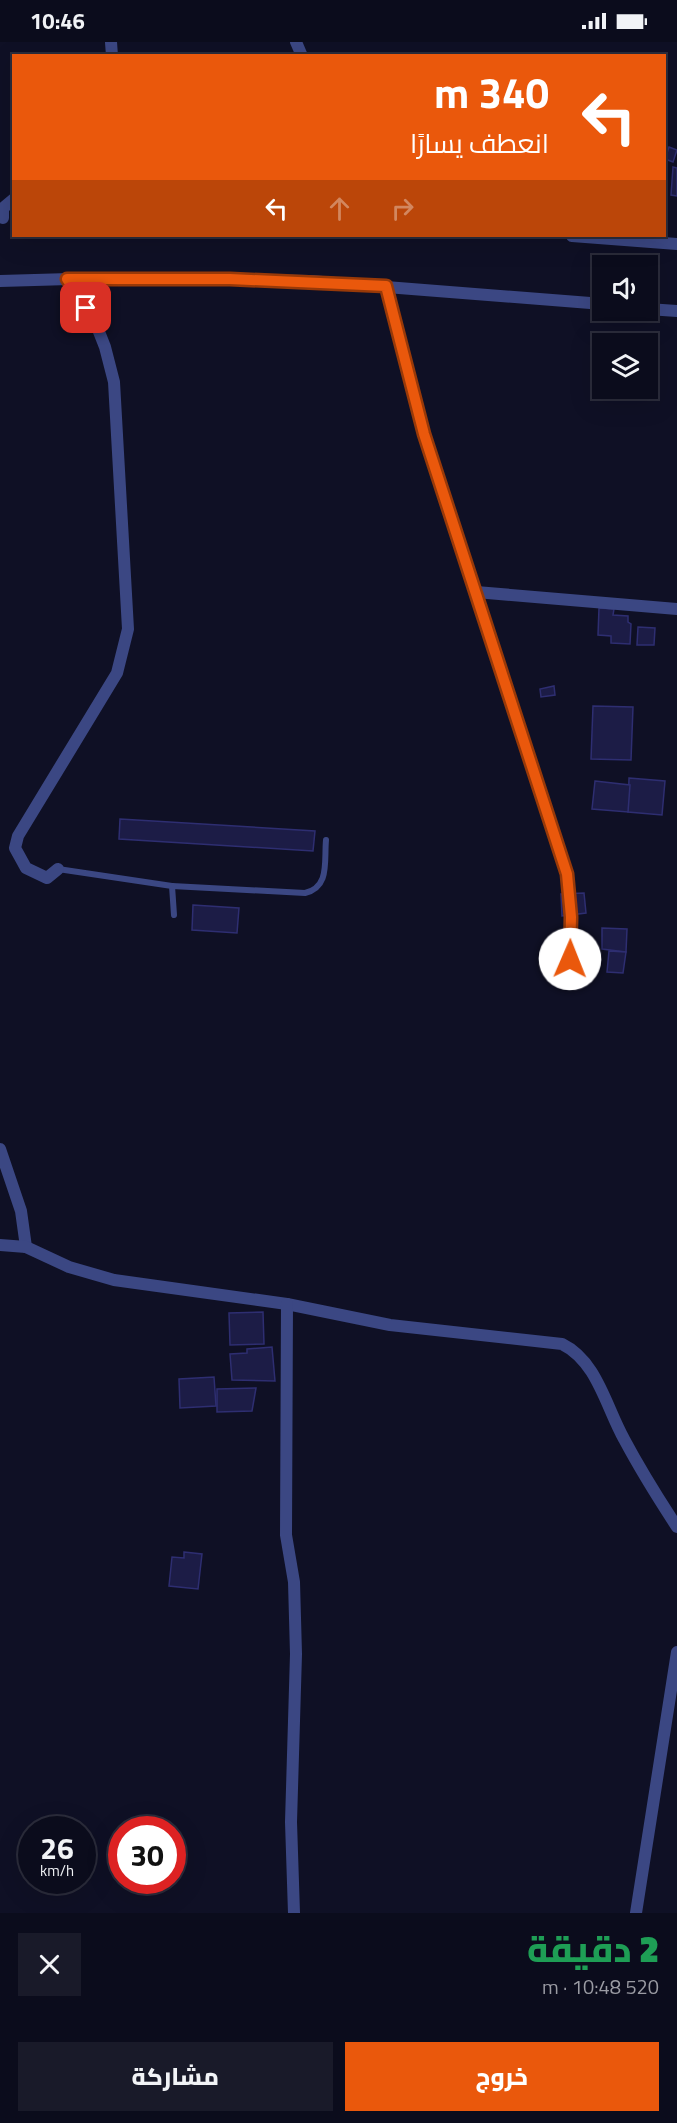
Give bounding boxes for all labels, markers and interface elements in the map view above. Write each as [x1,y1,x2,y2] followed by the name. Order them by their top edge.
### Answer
[30,4,85,38] text: 10:46
[434,60,549,124] text: 340 m
[570,78,648,156] icon: left
[410,122,549,163] text: انعطف يسارًا
[260,192,293,225] icon: left
[323,192,356,225] icon: ahead
[386,192,419,225] icon: right
[592,255,658,399] map controls
[592,255,658,321] button: sound
[60,282,111,333] pin
[69,291,102,324] icon: arrive
[592,333,658,399] button: layers
[538,927,602,991] position arrow
[108,1816,186,1894] speed limit sign: 30
[40,1825,74,1871] text: 26
[40,1859,74,1882] text: km/h
[527,1921,659,1976] text: 2 دقيقة
[18,1933,81,1996] button: close
[542,1971,659,2002] text: 520 m · 10:48
[18,2042,333,2111] button: مشاركة
[345,2042,659,2111] button: خروج

